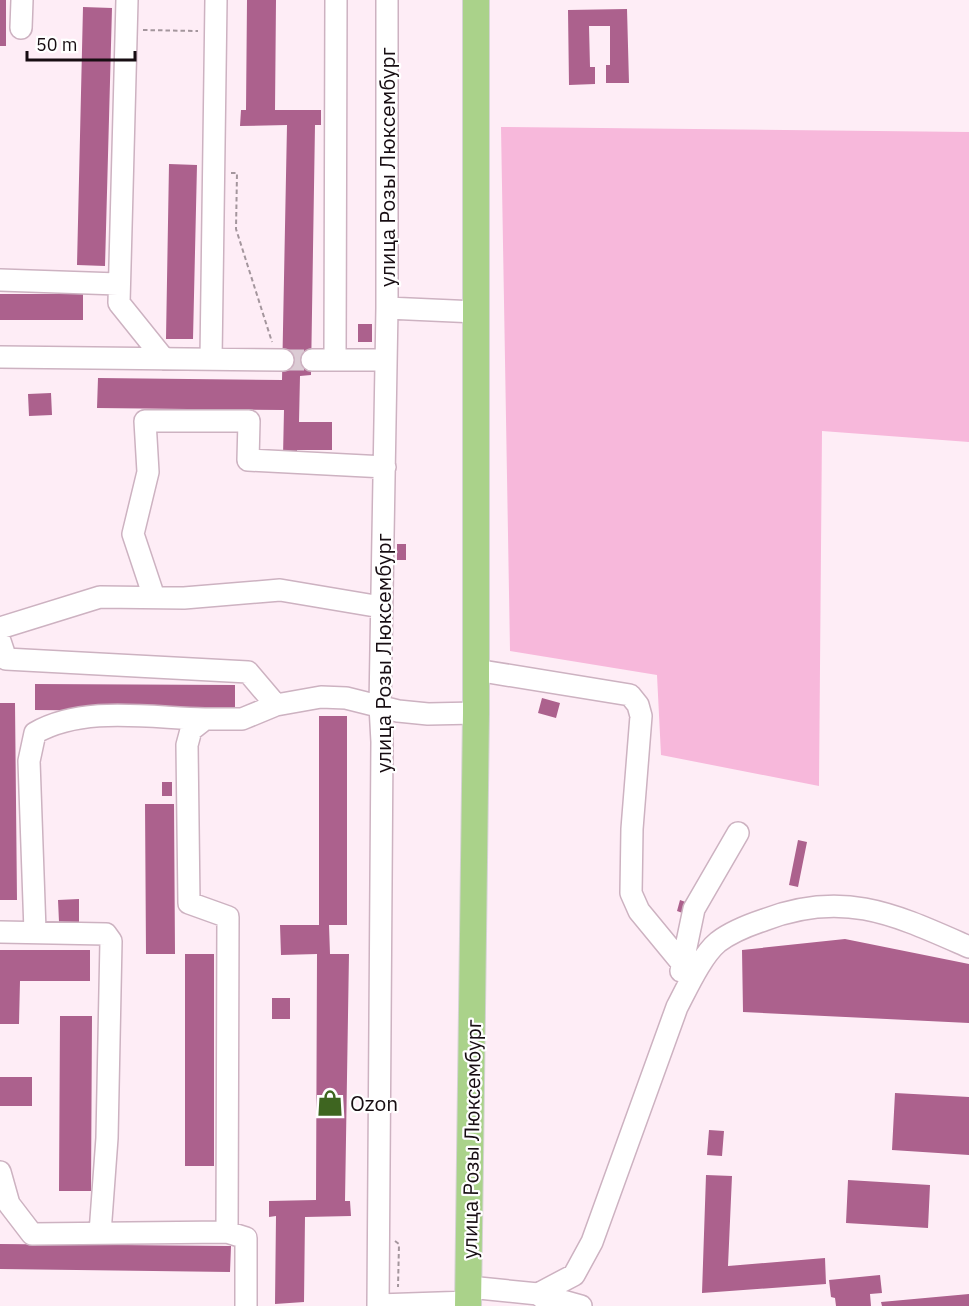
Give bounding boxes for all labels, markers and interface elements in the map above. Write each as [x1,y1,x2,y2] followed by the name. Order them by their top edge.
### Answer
[27,24,135,62] scale bar
[36,33,78,56] text: 50 m
[373,47,401,287] street label: улица Розы Люксембург
[369,533,397,773] street label: улица Розы Люксембург
[455,1019,487,1259] street label: улица Розы Люксембург
[315,1088,345,1118] shop icon: Ozon
[350,1089,398,1117] place label: Ozon

